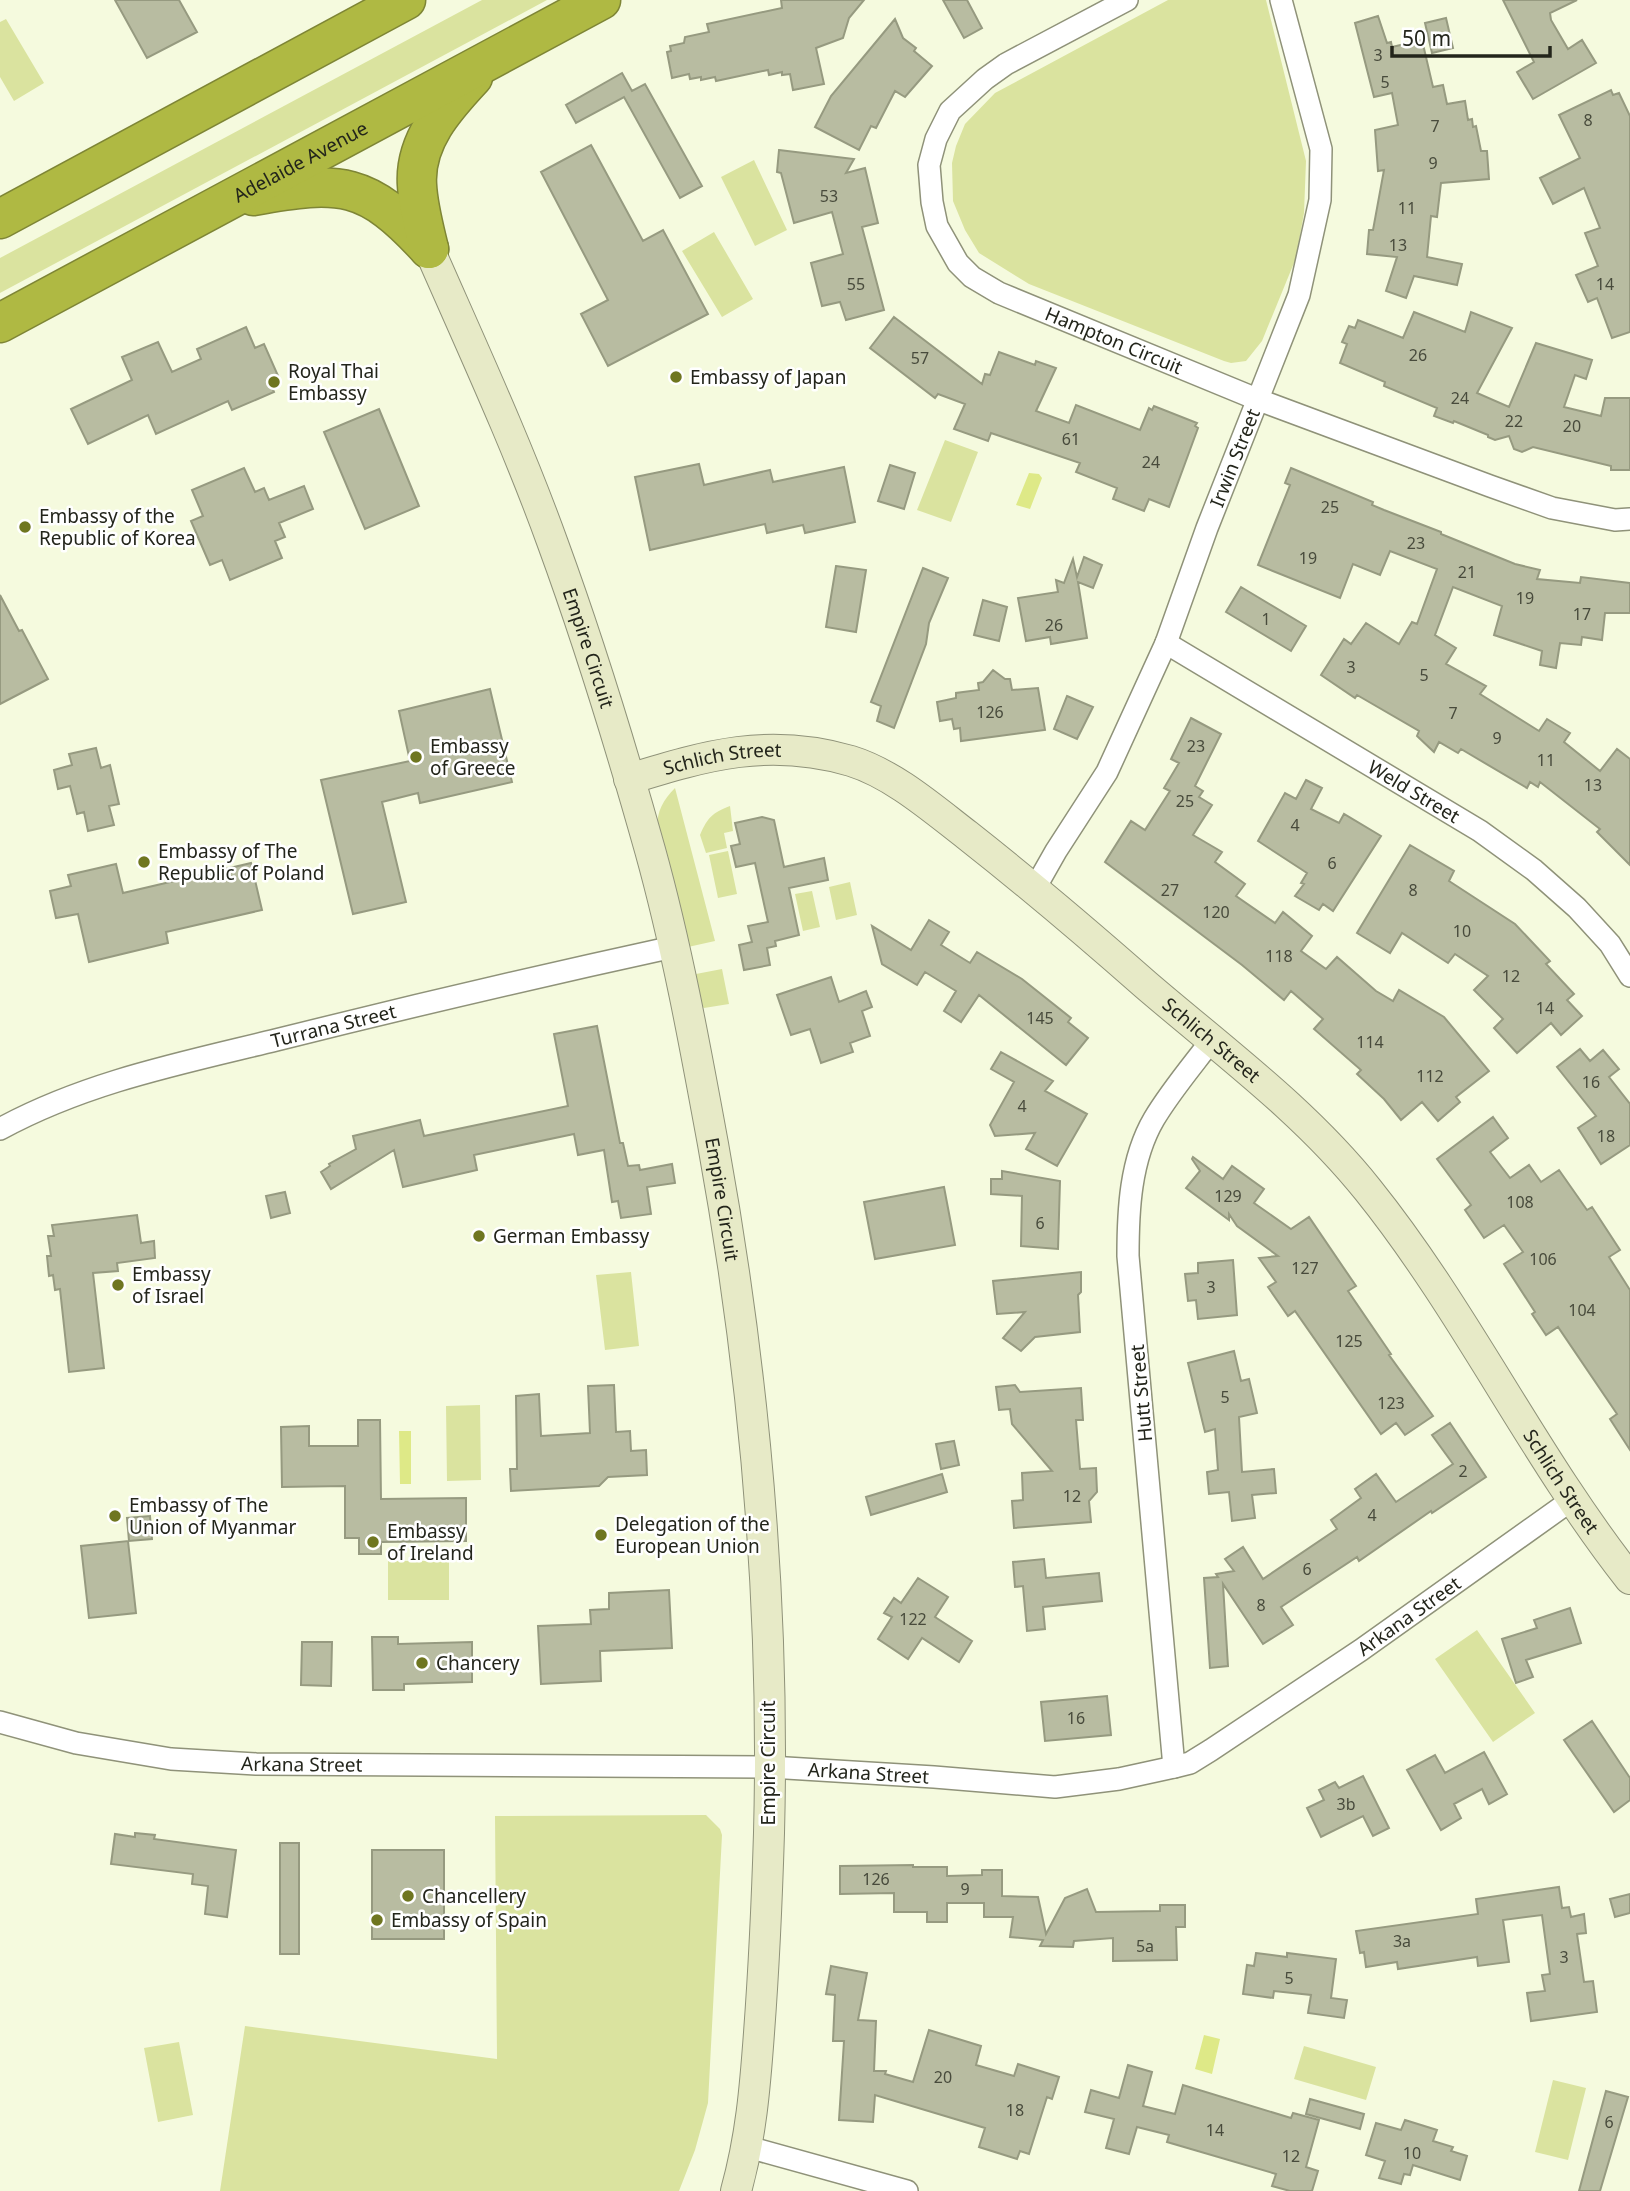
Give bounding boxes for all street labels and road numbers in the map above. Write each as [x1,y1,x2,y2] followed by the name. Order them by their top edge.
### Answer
[229,115,372,208] street label: Adelaide Avenue
[1041,300,1187,380] street label: Hampton Circuit
[1204,405,1266,511] street label: Irwin Street
[557,584,620,711] street label: Empire Circuit
[660,737,782,781] street label: Schlich Street
[1363,754,1465,829] street label: Weld Street
[1157,992,1266,1088] street label: Schlich Street
[268,998,399,1054] street label: Turrana Street
[699,1135,745,1263] street label: Empire Circuit
[1124,1343,1158,1443] street label: Hutt Street
[1517,1424,1605,1539] street label: Schlich Street
[1352,1570,1466,1662] street label: Arkana Street
[755,1700,781,1826] street label: Empire Circuit
[240,1750,363,1778] street label: Arkana Street
[807,1756,930,1790] street label: Arkana Street

